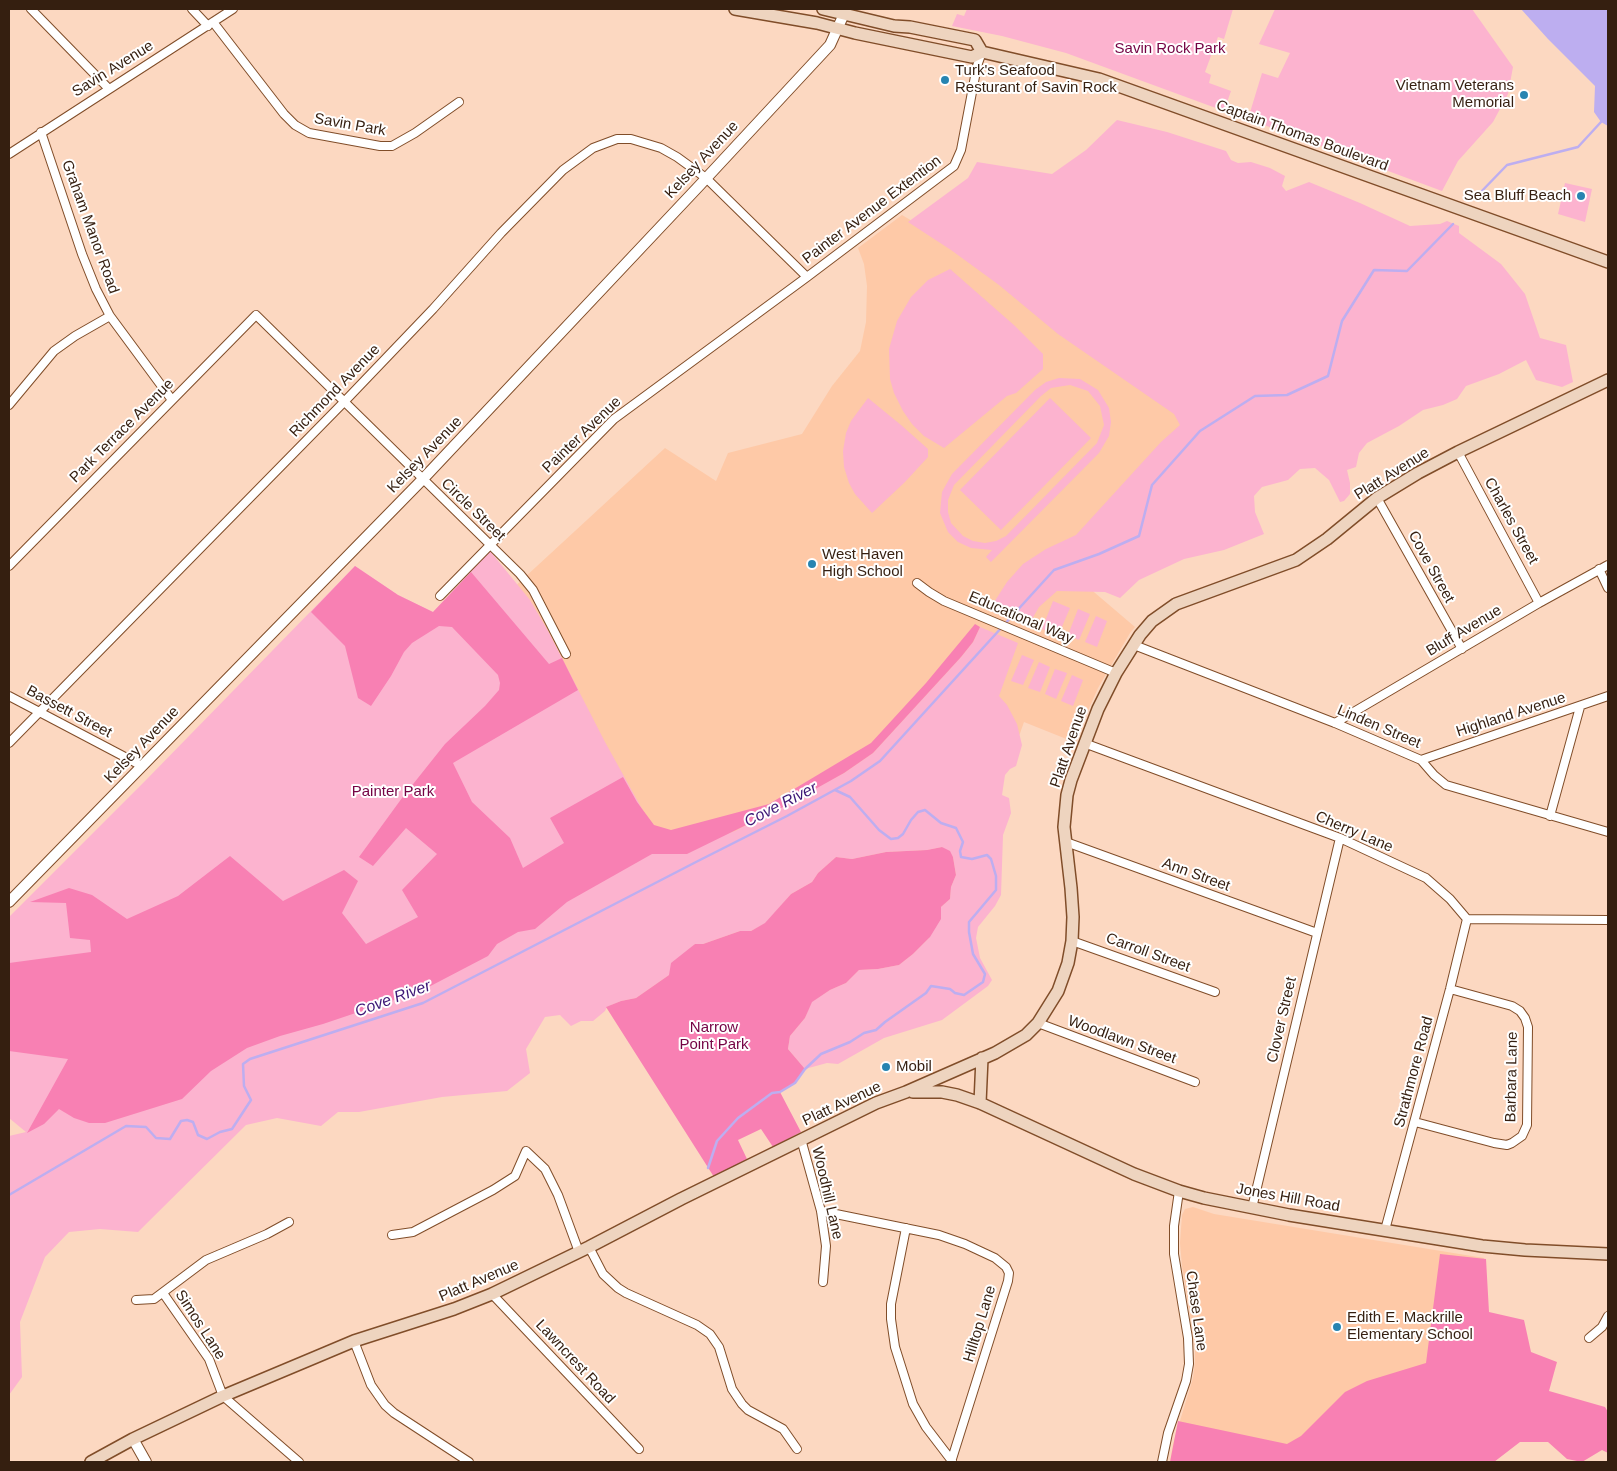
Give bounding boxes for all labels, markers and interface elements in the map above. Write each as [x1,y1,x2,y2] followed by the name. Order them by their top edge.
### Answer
[69,37,157,101] street label: Savin Avenue
[1115,40,1225,58] park label: Savin Rock Park
[955,62,1117,97] place label: Turk's Seafood Resturant of Savin Rock
[939,74,951,86] marker: Turk's Seafood Resturant of Savin Rock
[1396,77,1514,112] place label: Vietnam Veterans Memorial
[1518,89,1530,101] marker: Vietnam Veterans Memorial
[1214,96,1390,176] street label: Captain Thomas Boulevard
[313,110,387,140] street label: Savin Park
[661,117,743,203] street label: Kelsey Avenue
[799,152,945,268] street label: Painter Avenue Extention
[57,158,123,296] street label: Graham Manor Road
[1464,187,1571,205] place label: Sea Bluff Beach
[1575,190,1587,202] marker: Sea Bluff Beach
[286,341,384,441] street label: Richmond Avenue
[66,375,178,487] street label: Park Terrace Avenue
[539,393,625,477] street label: Painter Avenue
[384,413,466,497] street label: Kelsey Avenue
[1351,444,1433,504] street label: Platt Avenue
[437,475,509,545] street label: Circle Street
[1480,475,1542,567] street label: Charles Street
[1404,528,1458,606] street label: Cove Street
[822,546,903,581] place label: West Haven High School
[806,558,818,570] marker: West Haven High School
[966,588,1076,648] street label: Educational Way
[1423,602,1505,660] street label: Bluff Avenue
[23,682,115,742] street label: Bassett Street
[1454,689,1568,741] street label: Highland Avenue
[1334,701,1424,753] street label: Linden Street
[101,703,183,787] street label: Kelsey Avenue
[1047,704,1091,790] street label: Platt Avenue
[741,778,821,832] water label: Cove River
[352,783,434,801] park label: Painter Park
[1312,808,1396,856] street label: Cherry Lane
[1160,854,1232,896] street label: Ann Street
[1103,929,1193,977] street label: Carroll Street
[1263,975,1301,1065] street label: Clover Street
[353,976,433,1022] water label: Cove River
[1065,1012,1179,1068] street label: Woodlawn Street
[1391,1015,1437,1129] street label: Strathmore Road
[679,1019,749,1054] park label: Narrow Point Park
[1502,1031,1522,1123] street label: Barbara Lane
[896,1058,932,1076] place label: Mobil
[880,1061,892,1073] marker: Mobil
[800,1078,884,1130] street label: Platt Avenue
[808,1145,846,1241] street label: Woodhill Lane
[1235,1180,1341,1216] street label: Jones Hill Road
[436,1256,522,1306] street label: Platt Avenue
[1181,1270,1211,1352] street label: Chase Lane
[960,1283,1000,1365] street label: Hilltop Lane
[171,1287,229,1363] street label: Simos Lane
[1347,1309,1473,1344] place label: Edith E. Mackrille Elementary School
[531,1316,619,1408] street label: Lawncrest Road
[1331,1321,1343,1333] marker: Edith E. Mackrille Elementary School

